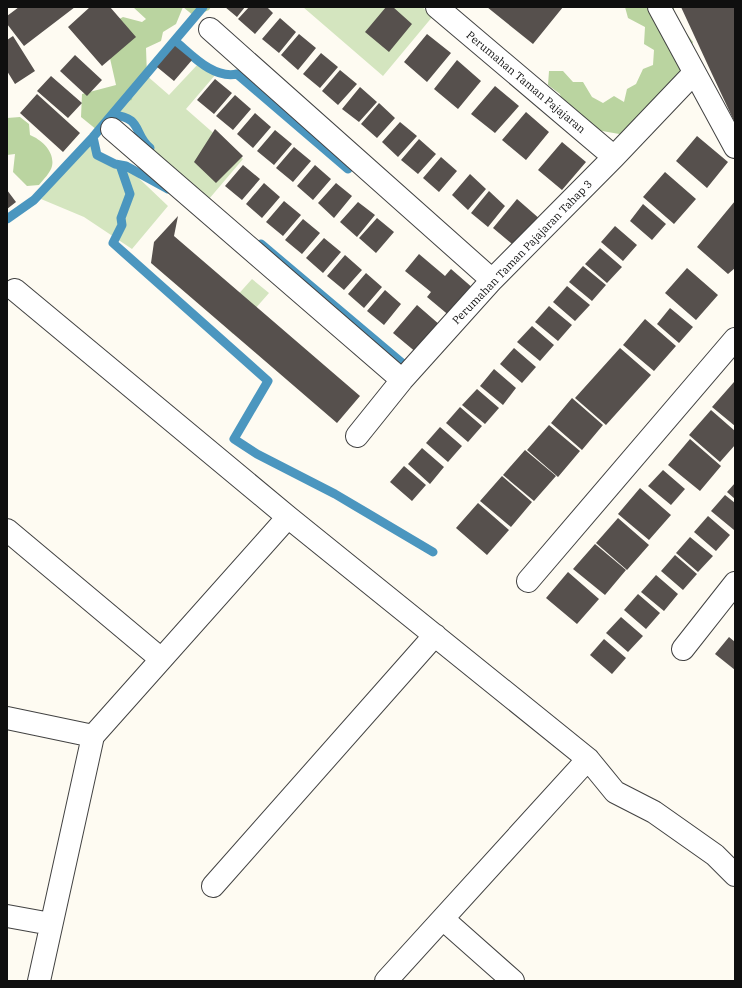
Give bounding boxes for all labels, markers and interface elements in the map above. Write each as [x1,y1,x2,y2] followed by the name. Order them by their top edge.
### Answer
[463,28,589,136] street label: Perumahan Taman Pajajaran
[449,177,595,327] street label: Perumahan Taman Pajajaran Tahap 3

